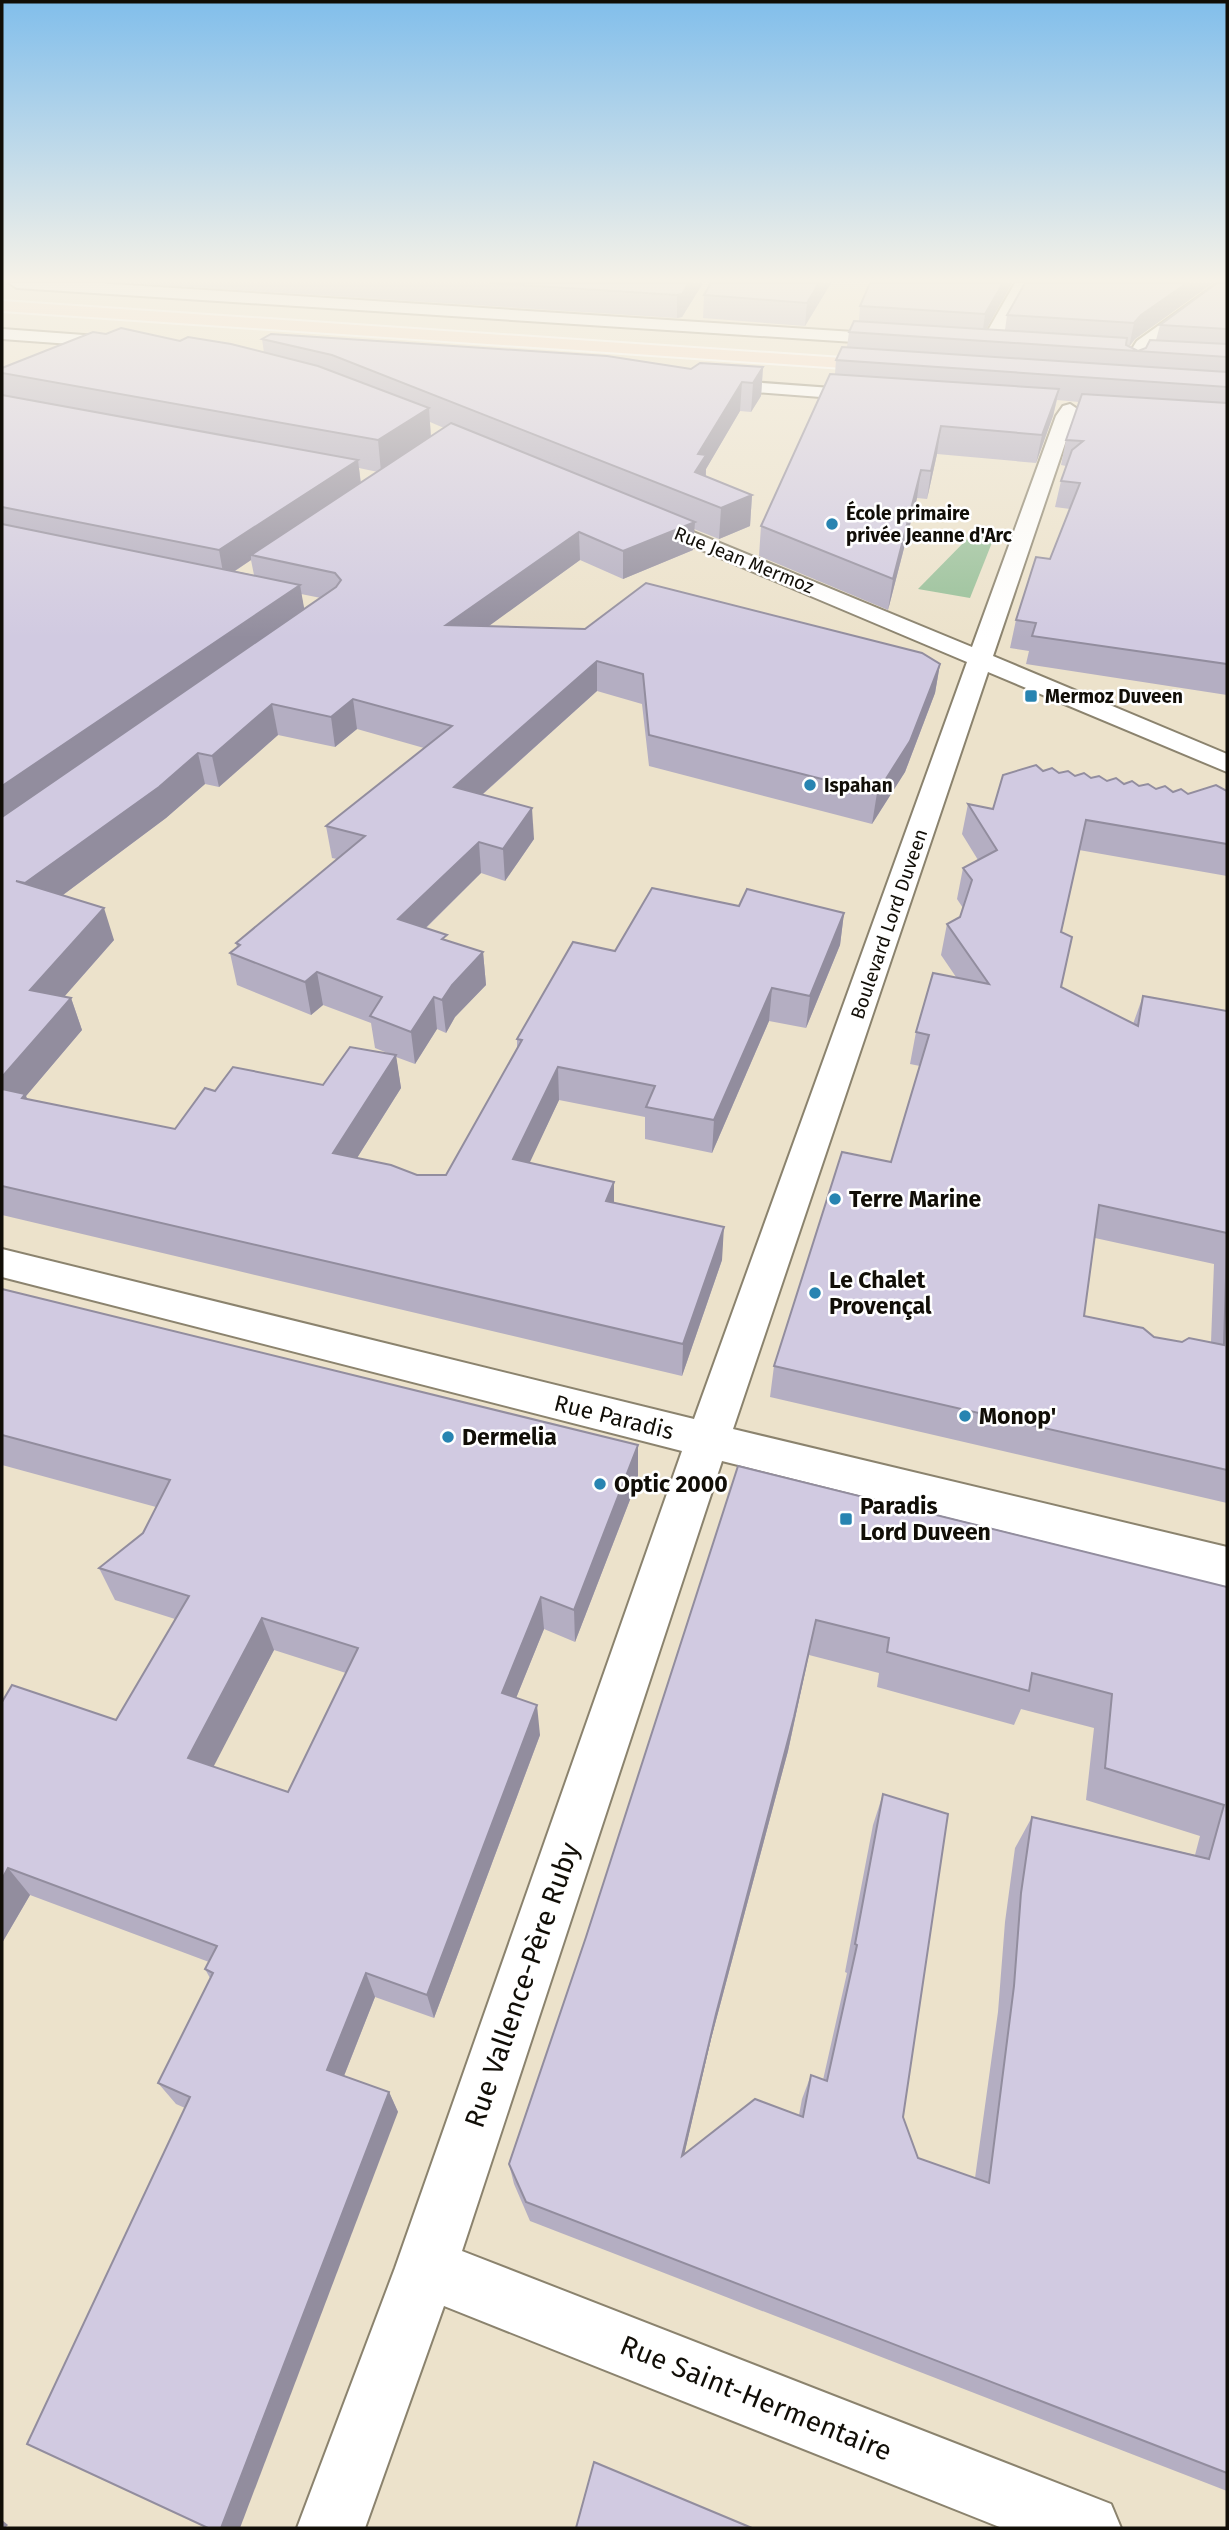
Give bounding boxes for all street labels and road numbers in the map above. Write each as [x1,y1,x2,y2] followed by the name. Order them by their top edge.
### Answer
[671,522,817,598] street label: Rue Jean Mermoz
[846,826,932,1022] street label: Boulevard Lord Duveen
[551,1389,677,1445] street label: Rue Paradis
[458,1838,586,2132] street label: Rue Vallence-Père Ruby
[615,2328,897,2468] street label: Rue Saint-Hermentaire

